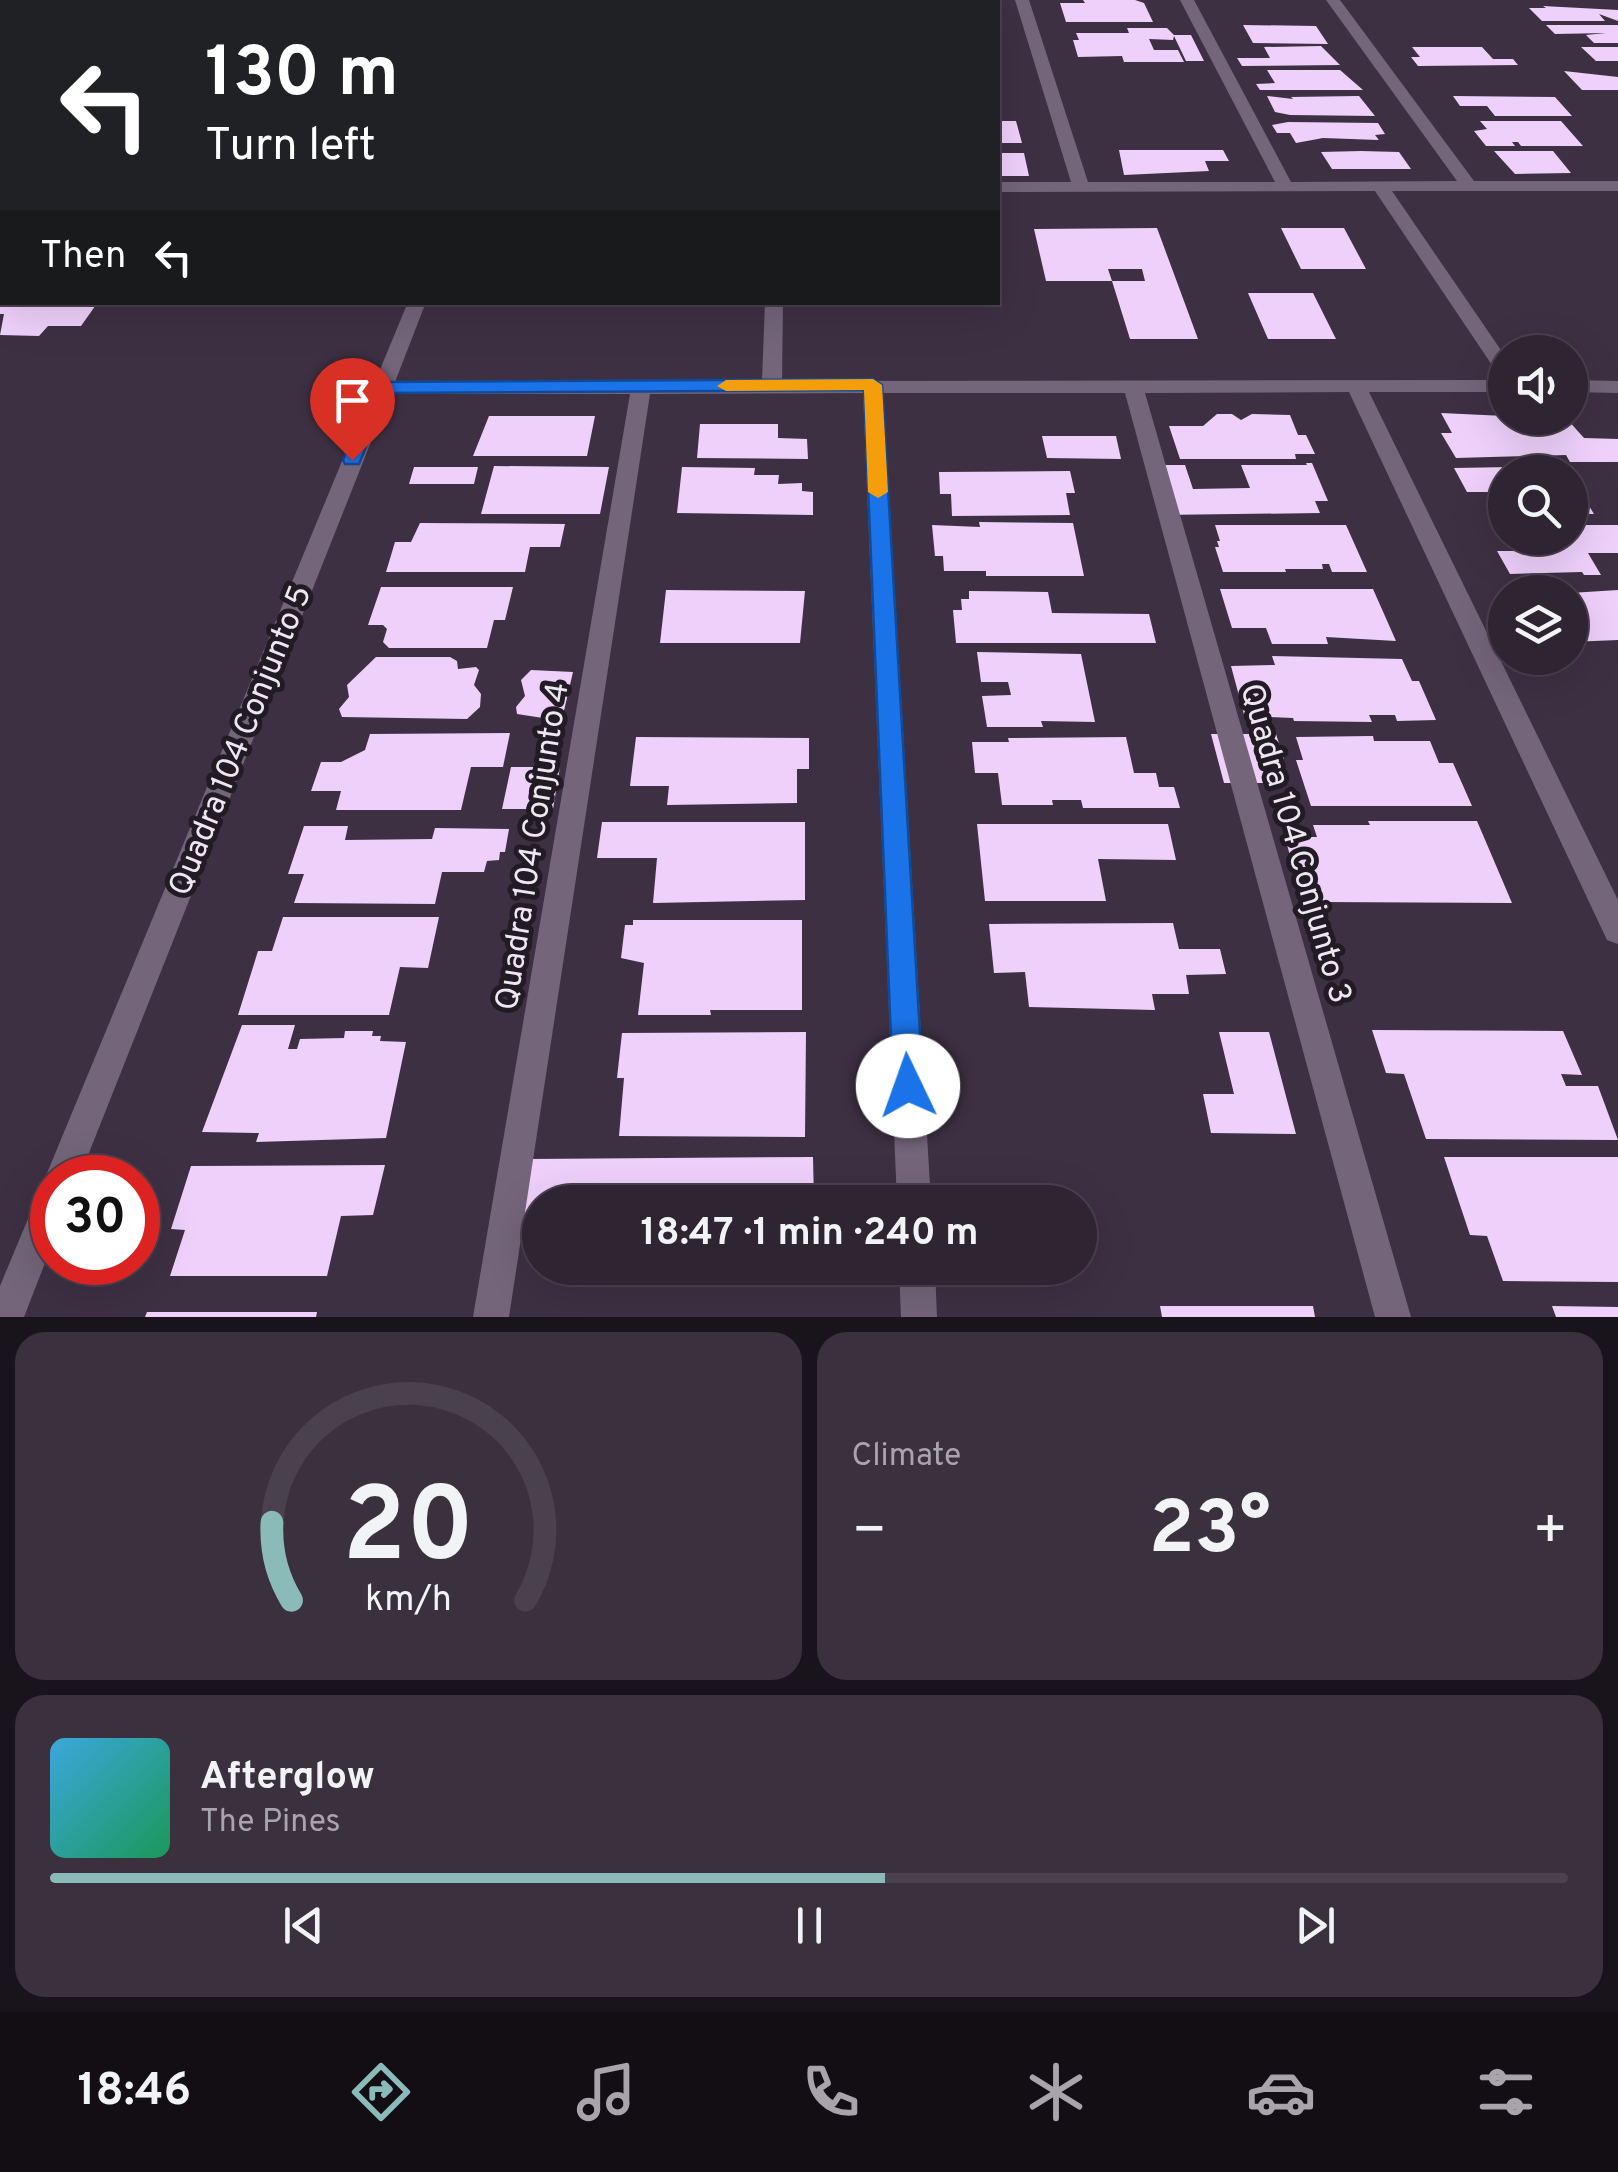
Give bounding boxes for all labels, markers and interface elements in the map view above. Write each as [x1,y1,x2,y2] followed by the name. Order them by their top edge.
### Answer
[205,32,399,121] text: 130 m
[40,40,170,170] icon: left
[205,119,376,176] text: Turn left
[146,230,201,285] icon: left
[40,233,126,282] text: Then
[1488,335,1588,675] map controls
[1488,335,1588,435] button: sound
[310,358,395,461] pin
[325,373,380,428] icon: arrive
[1488,455,1588,555] button: search
[1488,575,1588,675] button: layers
[161,580,322,902] street label: Quadra 104 Conjunto 5
[1229,679,1359,1008] street label: Quadra 104 Conjunto 3
[488,680,580,1013] street label: Quadra 104 Conjunto 4
[856,1034,960,1138] position arrow
[30,1155,160,1285] speed limit sign: 30
[641,1210,978,1259] text: 18:47 · 1 min · 240 m
[852,1437,961,1477] text: Climate
[342,1466,474,1598] text: 20
[1149,1485,1271,1580] text: 23°
[852,1498,887,1568] text: −
[1533,1498,1568,1568] text: +
[365,1578,452,1624] text: km/h
[200,1754,375,1803] text: Afterglow
[200,1803,341,1843] text: The Pines
[276,1898,331,1953] icon: previous
[782,1898,837,1953] icon: pause
[1288,1898,1343,1953] icon: next
[346,2057,416,2127] icon: directions
[571,2057,641,2127] icon: music
[796,2057,866,2127] icon: phone
[1021,2057,1091,2127] icon: climate
[1246,2057,1316,2127] icon: car
[1471,2057,1541,2127] icon: filters
[77,2064,191,2121] text: 18:46

